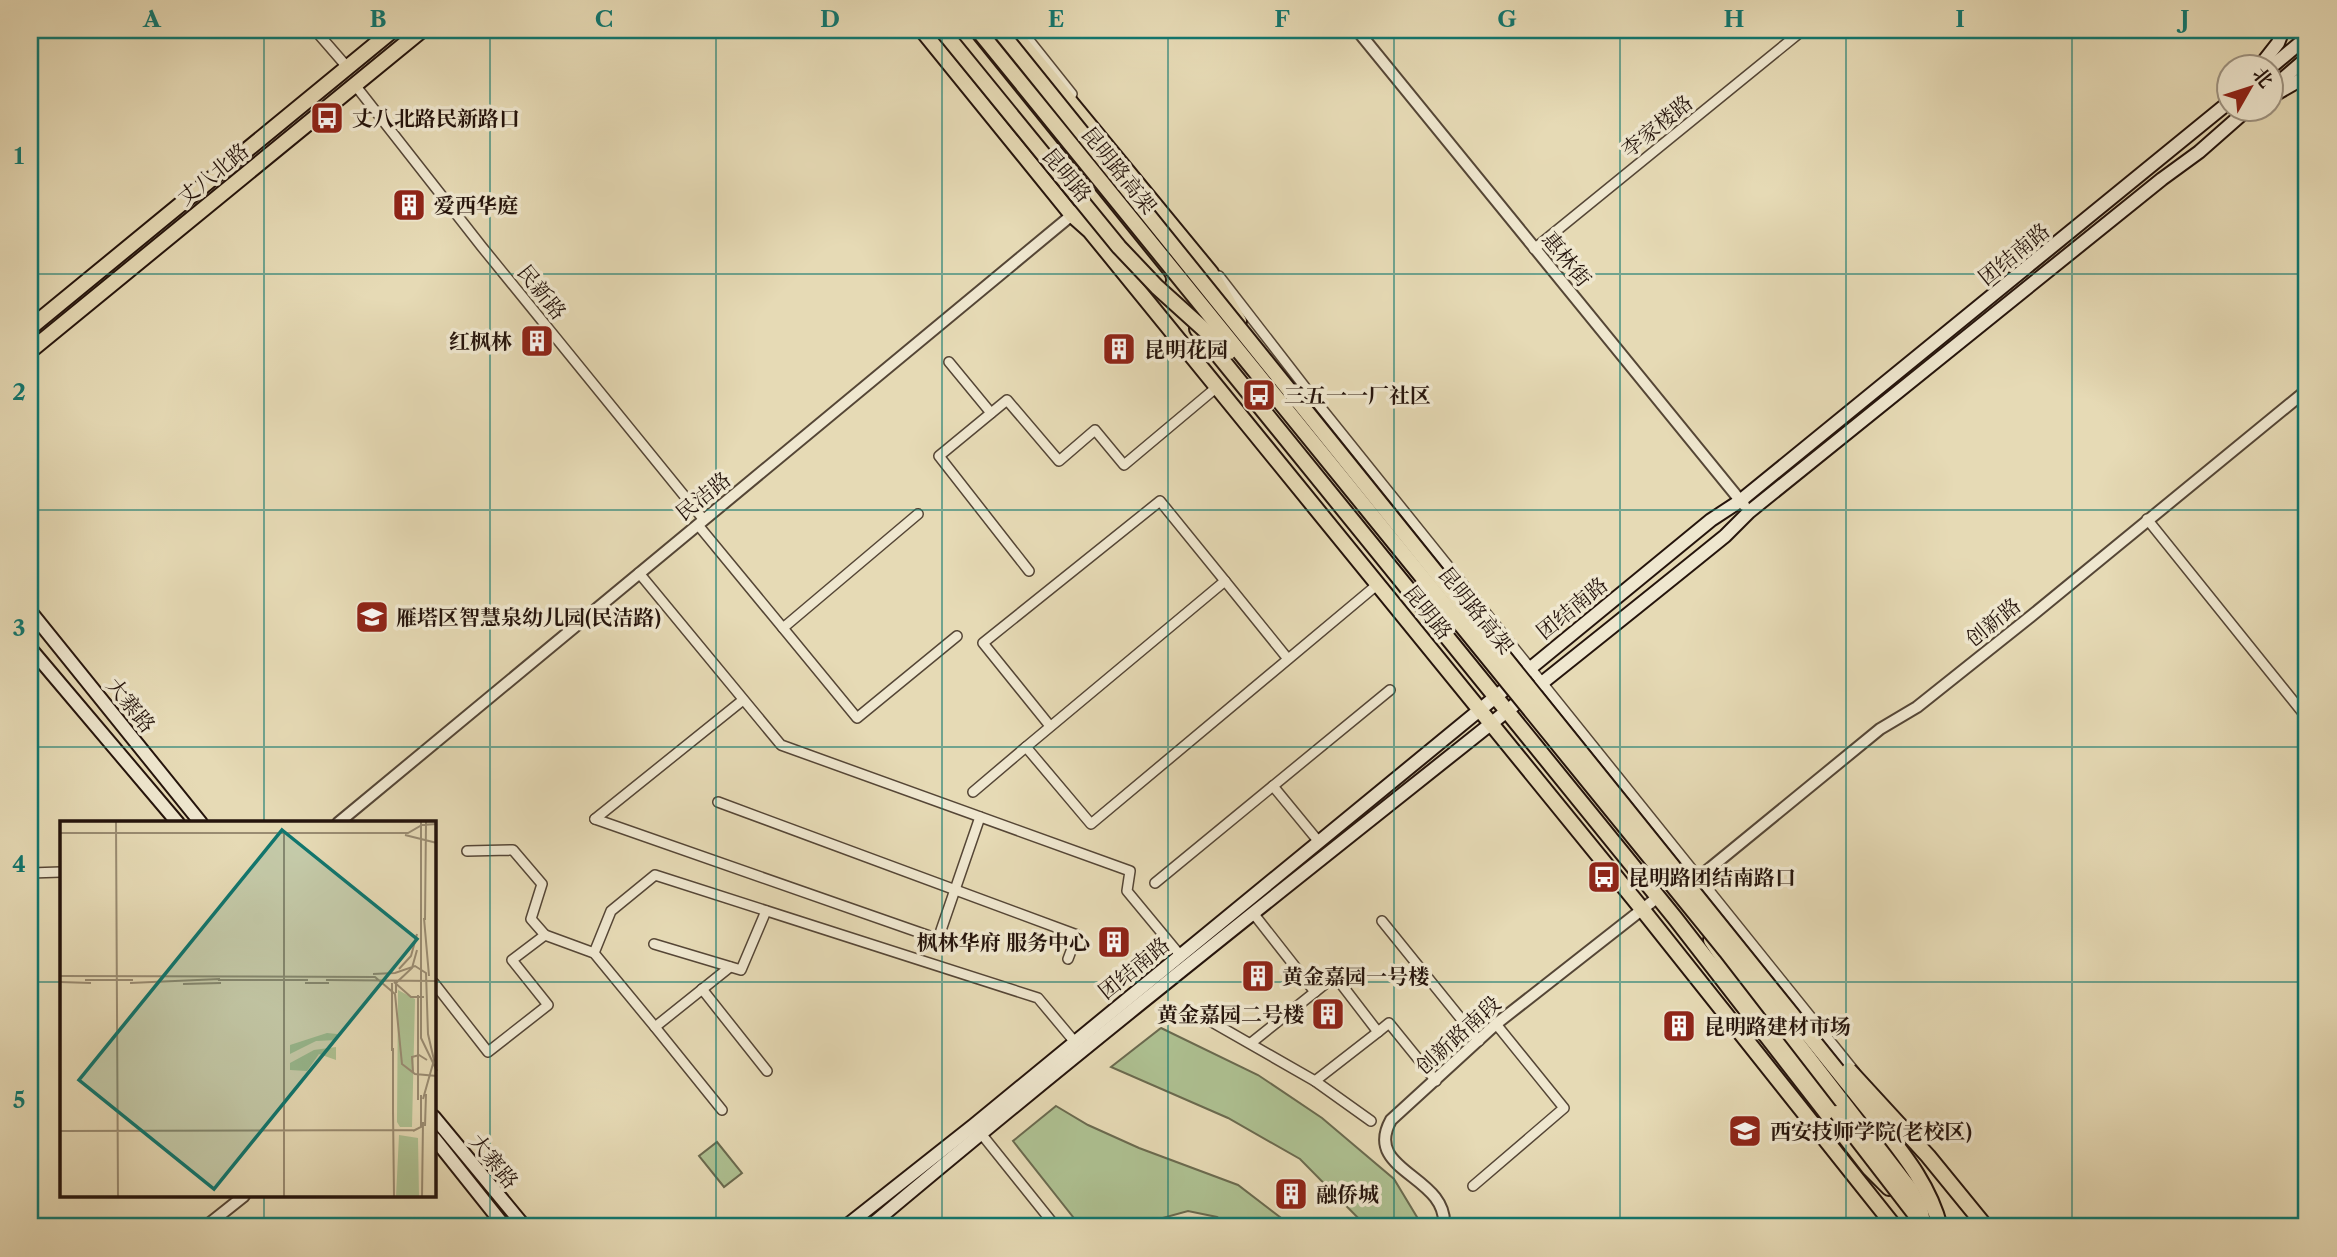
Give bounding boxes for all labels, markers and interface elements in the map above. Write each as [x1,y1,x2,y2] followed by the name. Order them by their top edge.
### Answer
[142,5,162,33] text: A
[369,5,387,33] text: B
[595,5,613,33] text: C
[820,5,840,33] text: D
[1048,5,1064,33] text: E
[1274,5,1290,33] text: F
[1497,5,1517,33] text: G
[1724,5,1745,33] text: H
[1955,5,1965,33] text: I
[2176,5,2190,33] text: J
[2214,52,2284,122] north arrow
[2248,63,2278,92] text: 北
[1616,90,1698,162] street label: 李家楼路
[308,99,346,137] bus stop icon: 丈八北路民新路口
[352,106,520,131] place label: 丈八北路民新路口
[1076,121,1162,219] street label: 昆明路高架
[172,138,254,210] street label: 丈八北路
[14,142,25,170] text: 1
[1037,143,1097,207] street label: 昆明路
[390,186,428,224] building icon: 爱西华庭
[434,193,518,218] place label: 爱西华庭
[1973,218,2055,290] street label: 团结南路
[1537,227,1597,291] street label: 惠林街
[512,260,572,324] street label: 民新路
[518,322,556,360] building icon: 红枫林
[449,329,512,354] place label: 红枫林
[1100,330,1138,368] building icon: 昆明花园
[1144,337,1228,362] place label: 昆明花园
[1240,376,1278,414] bus stop icon: 三五一一厂社区
[12,378,26,406] text: 2
[1284,383,1431,408] place label: 三五一一厂社区
[671,466,735,526] street label: 民洁路
[1433,561,1519,659] street label: 昆明路高架
[1531,572,1613,644] street label: 团结南路
[1398,580,1458,644] street label: 昆明路
[1961,592,2025,652] street label: 创新路
[353,598,391,636] school or university icon: 雁塔区智慧泉幼儿园(民洁路)
[396,605,661,630] place label: 雁塔区智慧泉幼儿园(民洁路)
[13,614,26,642] text: 3
[101,673,161,737] street label: 大寨路
[60,821,436,1198] inset map
[12,850,26,878] text: 4
[1585,858,1623,896] bus stop icon: 昆明路团结南路口
[1628,865,1796,890] place label: 昆明路团结南路口
[1095,923,1133,961] building icon: 枫林华府 服务中心
[917,930,1090,955] place label: 枫林华府 服务中心
[1093,932,1175,1004] street label: 团结南路
[1239,957,1277,995] building icon: 黄金嘉园一号楼
[1282,964,1429,989] place label: 黄金嘉园一号楼
[1411,991,1505,1079] street label: 创新路南段
[1309,995,1347,1033] building icon: 黄金嘉园二号楼
[1157,1002,1304,1027] place label: 黄金嘉园二号楼
[1660,1007,1698,1045] building icon: 昆明路建材市场
[1704,1014,1851,1039] place label: 昆明路建材市场
[13,1086,25,1114] text: 5
[1726,1112,1764,1150] school or university icon: 西安技师学院(老校区)
[1770,1119,1972,1144] place label: 西安技师学院(老校区)
[464,1129,524,1193] street label: 大寨路
[1272,1175,1310,1213] building icon: 融侨城
[1316,1182,1379,1207] place label: 融侨城

